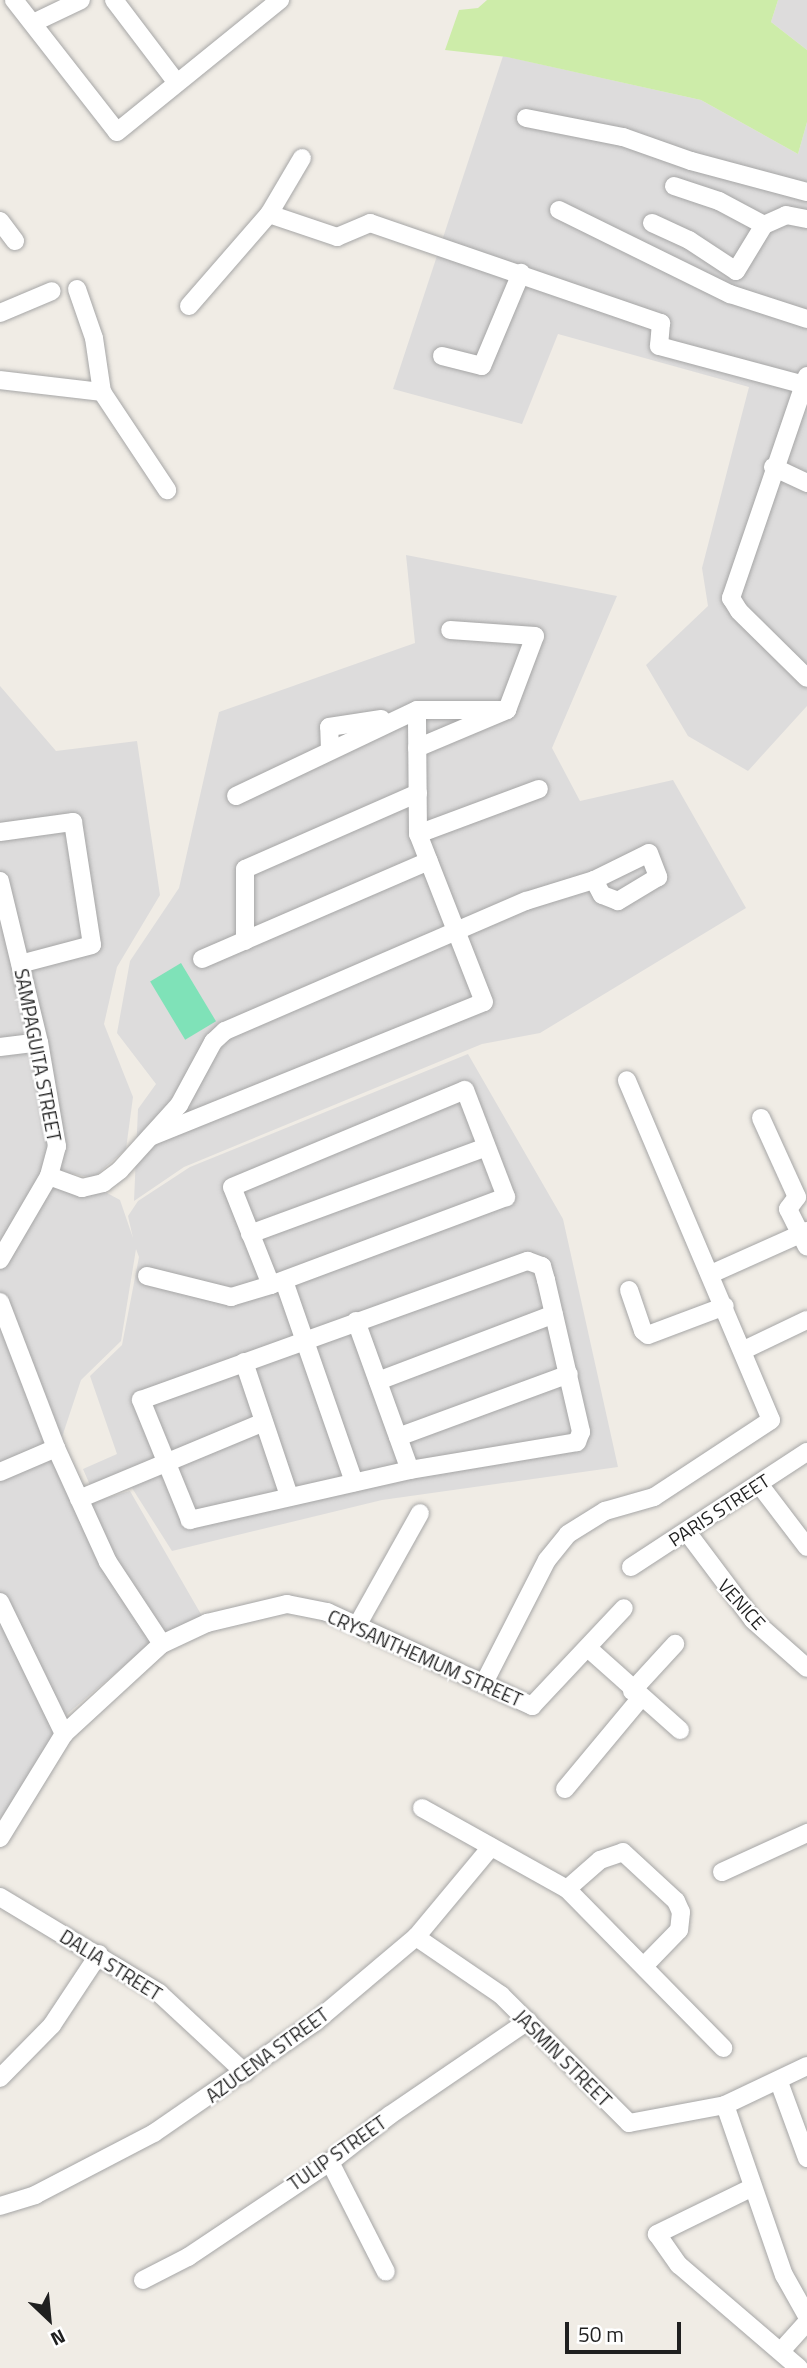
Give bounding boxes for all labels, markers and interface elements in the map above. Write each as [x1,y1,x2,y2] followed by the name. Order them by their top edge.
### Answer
[10,967,66,1143] street label: SAMPAGUITA STREET
[664,1469,774,1551] street label: PARIS STREET
[713,1574,771,1634] street label: VENICE
[324,1605,526,1711] street label: CRYSANTHEMUM STREET
[56,1925,166,2005] street label: DALIA STREET
[201,2003,333,2107] street label: AZUCENA STREET
[510,2005,616,2111] street label: JASMIN STREET
[284,2111,390,2195] street label: TULIP STREET
[14,2284,84,2354] north arrow
[569,2308,684,2352] scale bar
[578,2318,624,2350] text: 50 m
[46,2322,71,2354] text: N

